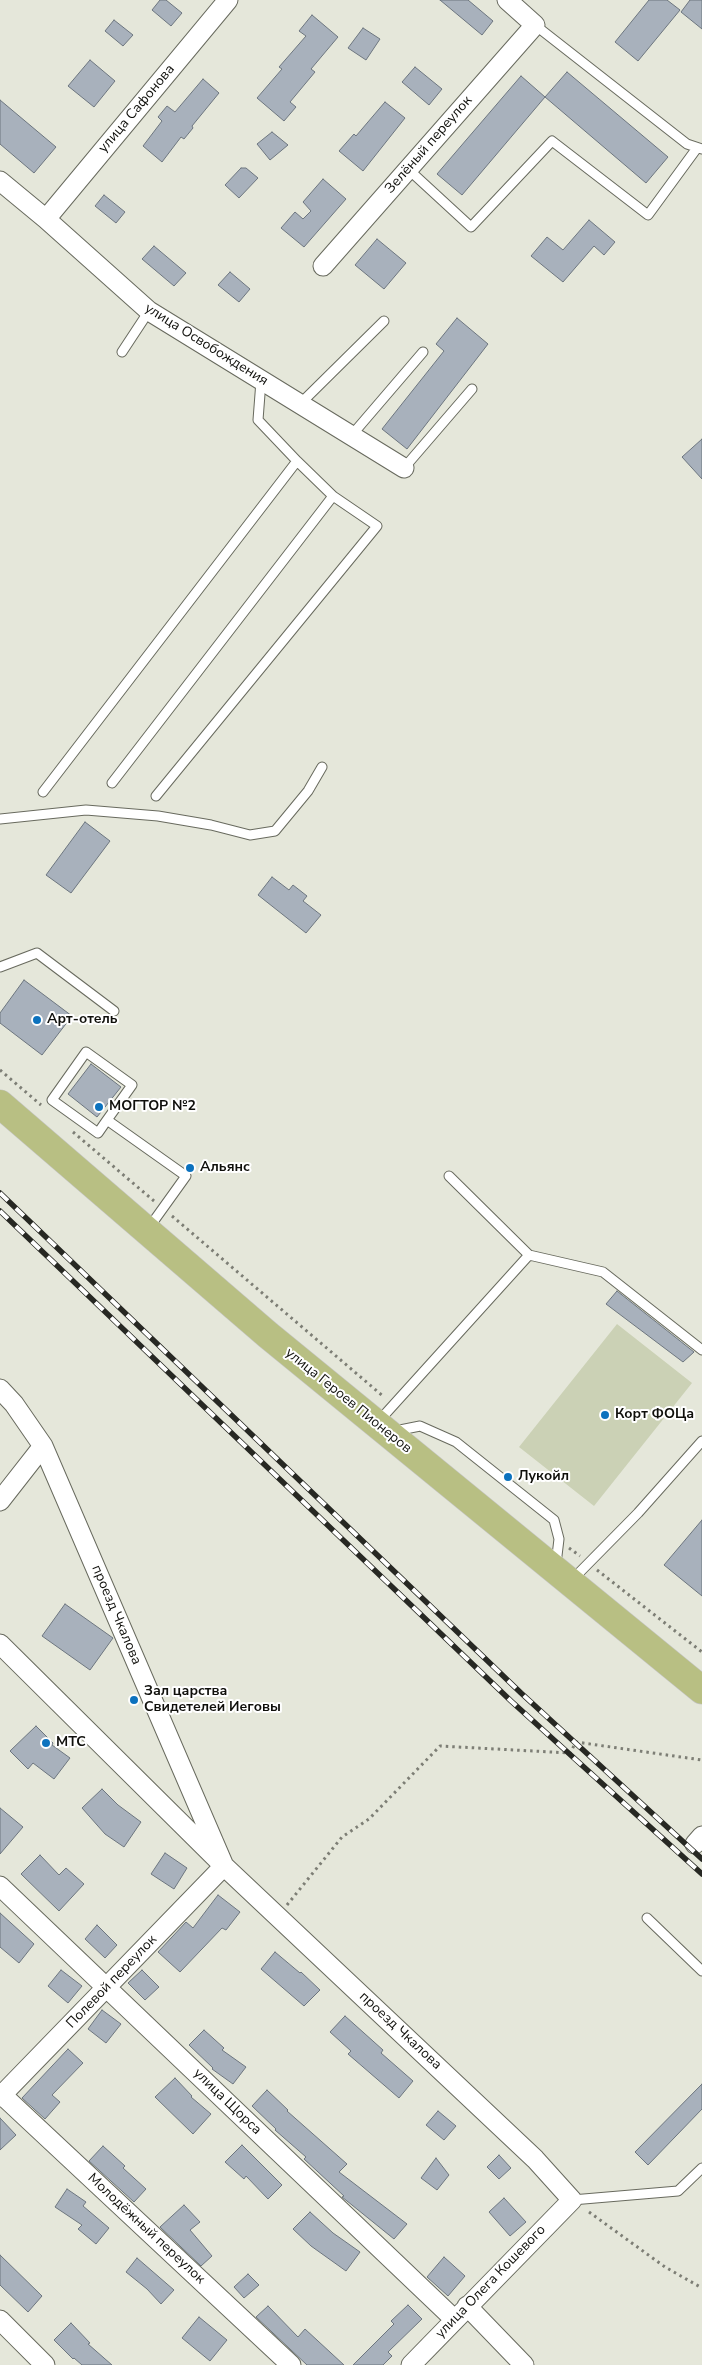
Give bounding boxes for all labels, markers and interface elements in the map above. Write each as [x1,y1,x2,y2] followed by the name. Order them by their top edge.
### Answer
[95,62,179,156] street label: улица Сафонова
[382,93,476,197] street label: Зелёный переулок
[141,300,271,390] street label: улица Освобождения
[47,1012,118,1028] place label: Арт-отель
[31,1014,43,1026] marker: Арт-отель
[109,1099,196,1115] place label: МОГТОР №2
[93,1101,105,1113] marker: МОГТОР №2
[200,1160,250,1176] place label: Альянс
[184,1162,196,1174] marker: Альянс
[281,1345,415,1457] street label: улица Героев Пионеров
[615,1407,694,1423] place label: Корт ФОЦа
[599,1409,611,1421] marker: Корт ФОЦа
[518,1469,569,1485] place label: Лукойл
[502,1471,514,1483] marker: Лукойл
[87,1563,145,1667] street label: проезд Чкалова
[144,1684,281,1716] place label: Зал царства Свидетелей Иеговы
[128,1694,140,1706] marker: Зал царства Свидетелей Иеговы
[56,1735,86,1751] place label: МТС
[40,1737,52,1749] marker: МТС
[63,1932,161,2032] street label: Полевой переулок
[355,1989,445,2073] street label: проезд Чкалова
[189,2065,265,2139] street label: улица Щорса
[84,2170,208,2288] street label: Молодёжный переулок
[432,2222,550,2342] street label: улица Олега Кошевого

